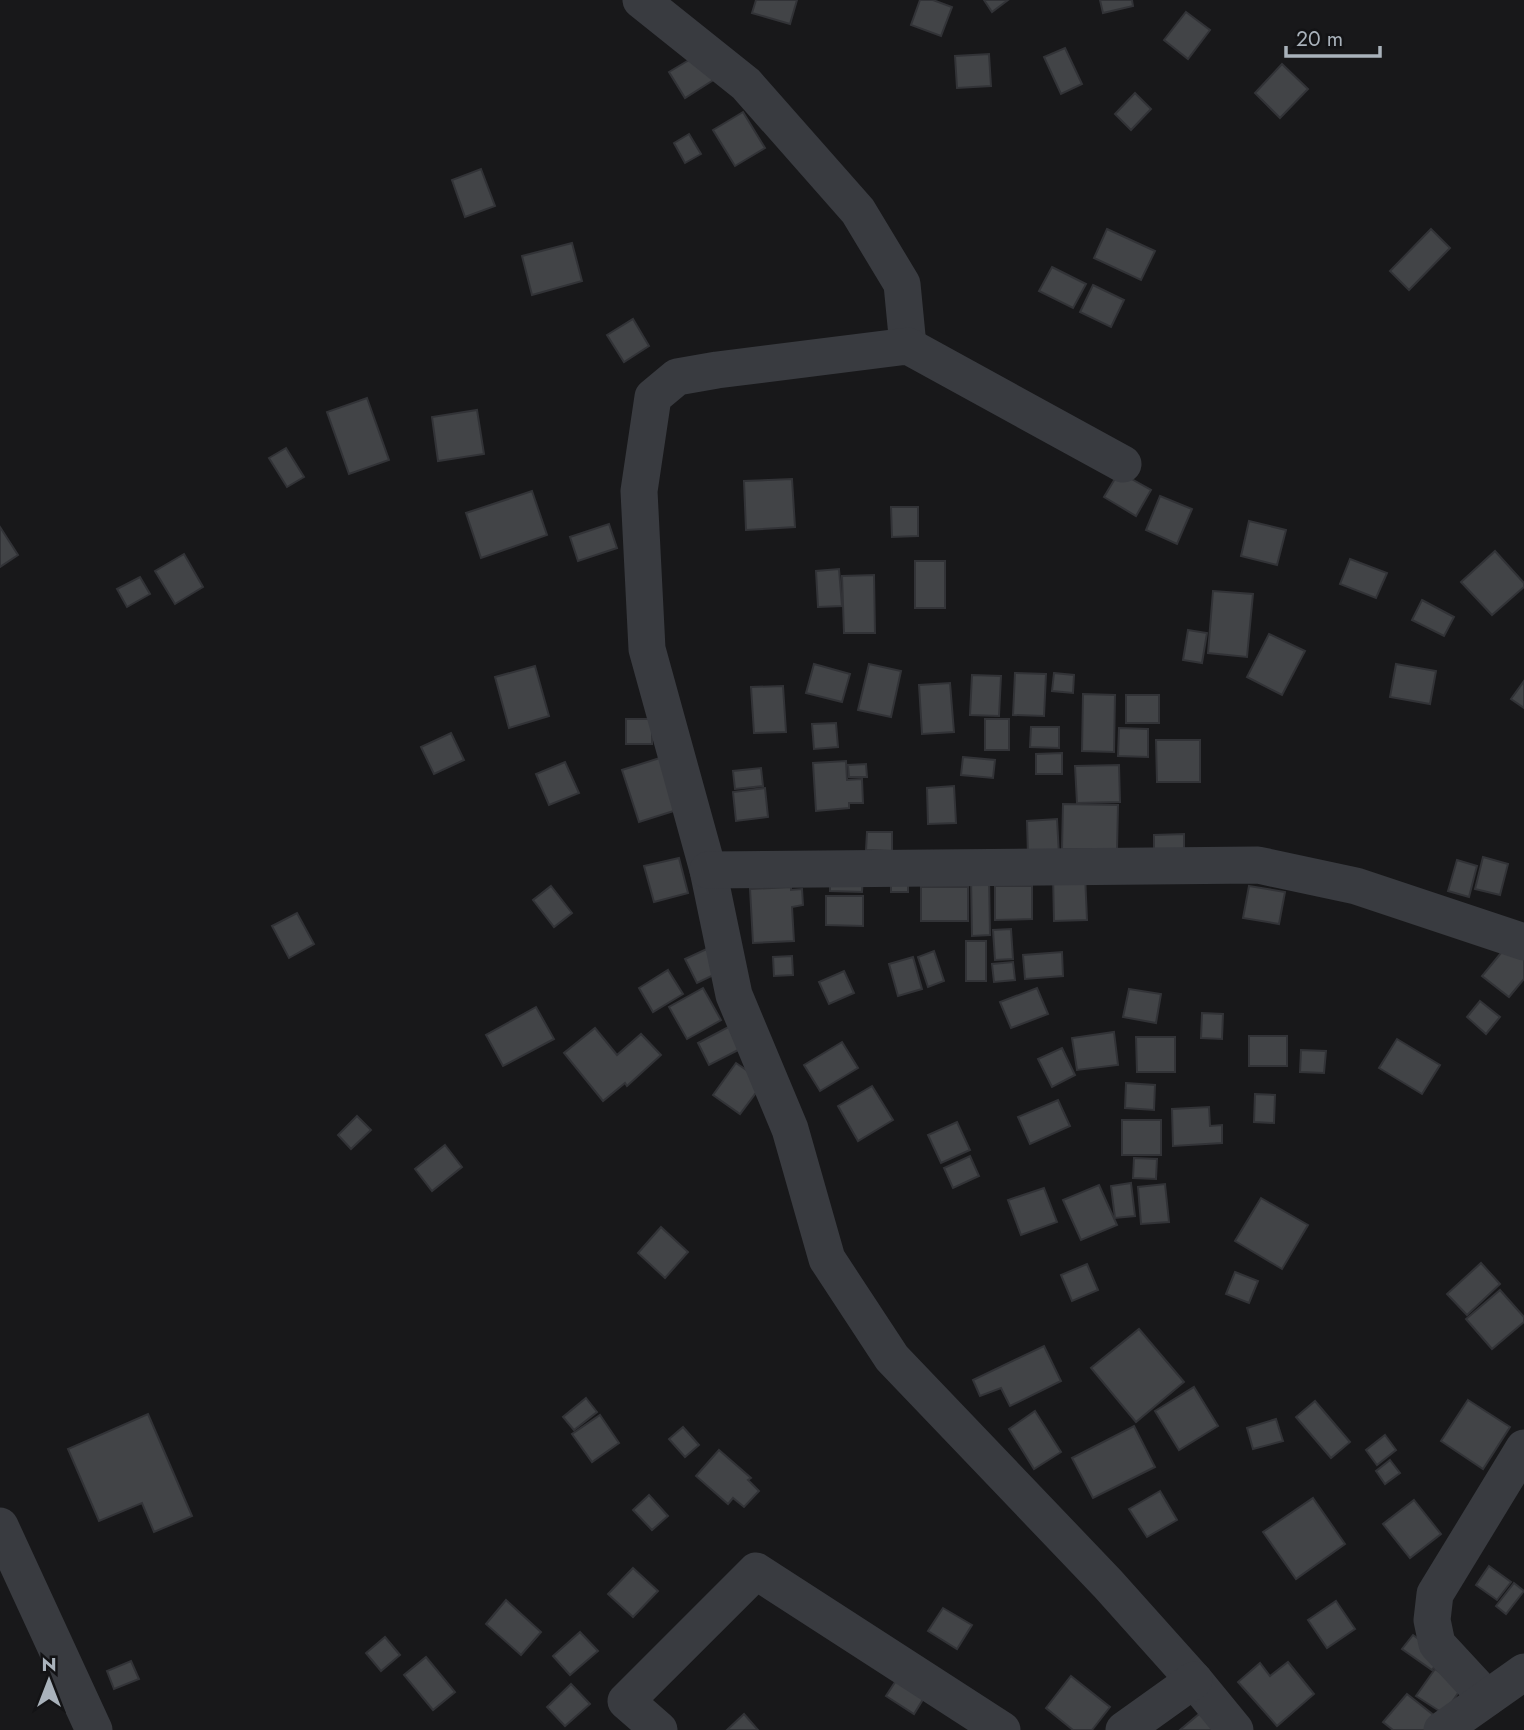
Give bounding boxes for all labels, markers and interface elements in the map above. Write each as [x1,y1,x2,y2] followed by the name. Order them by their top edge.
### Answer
[1286,14,1380,58] scale bar
[1296,24,1343,54] text: 20 m
[14,1646,84,1716] north arrow
[41,1651,57,1678] text: N

